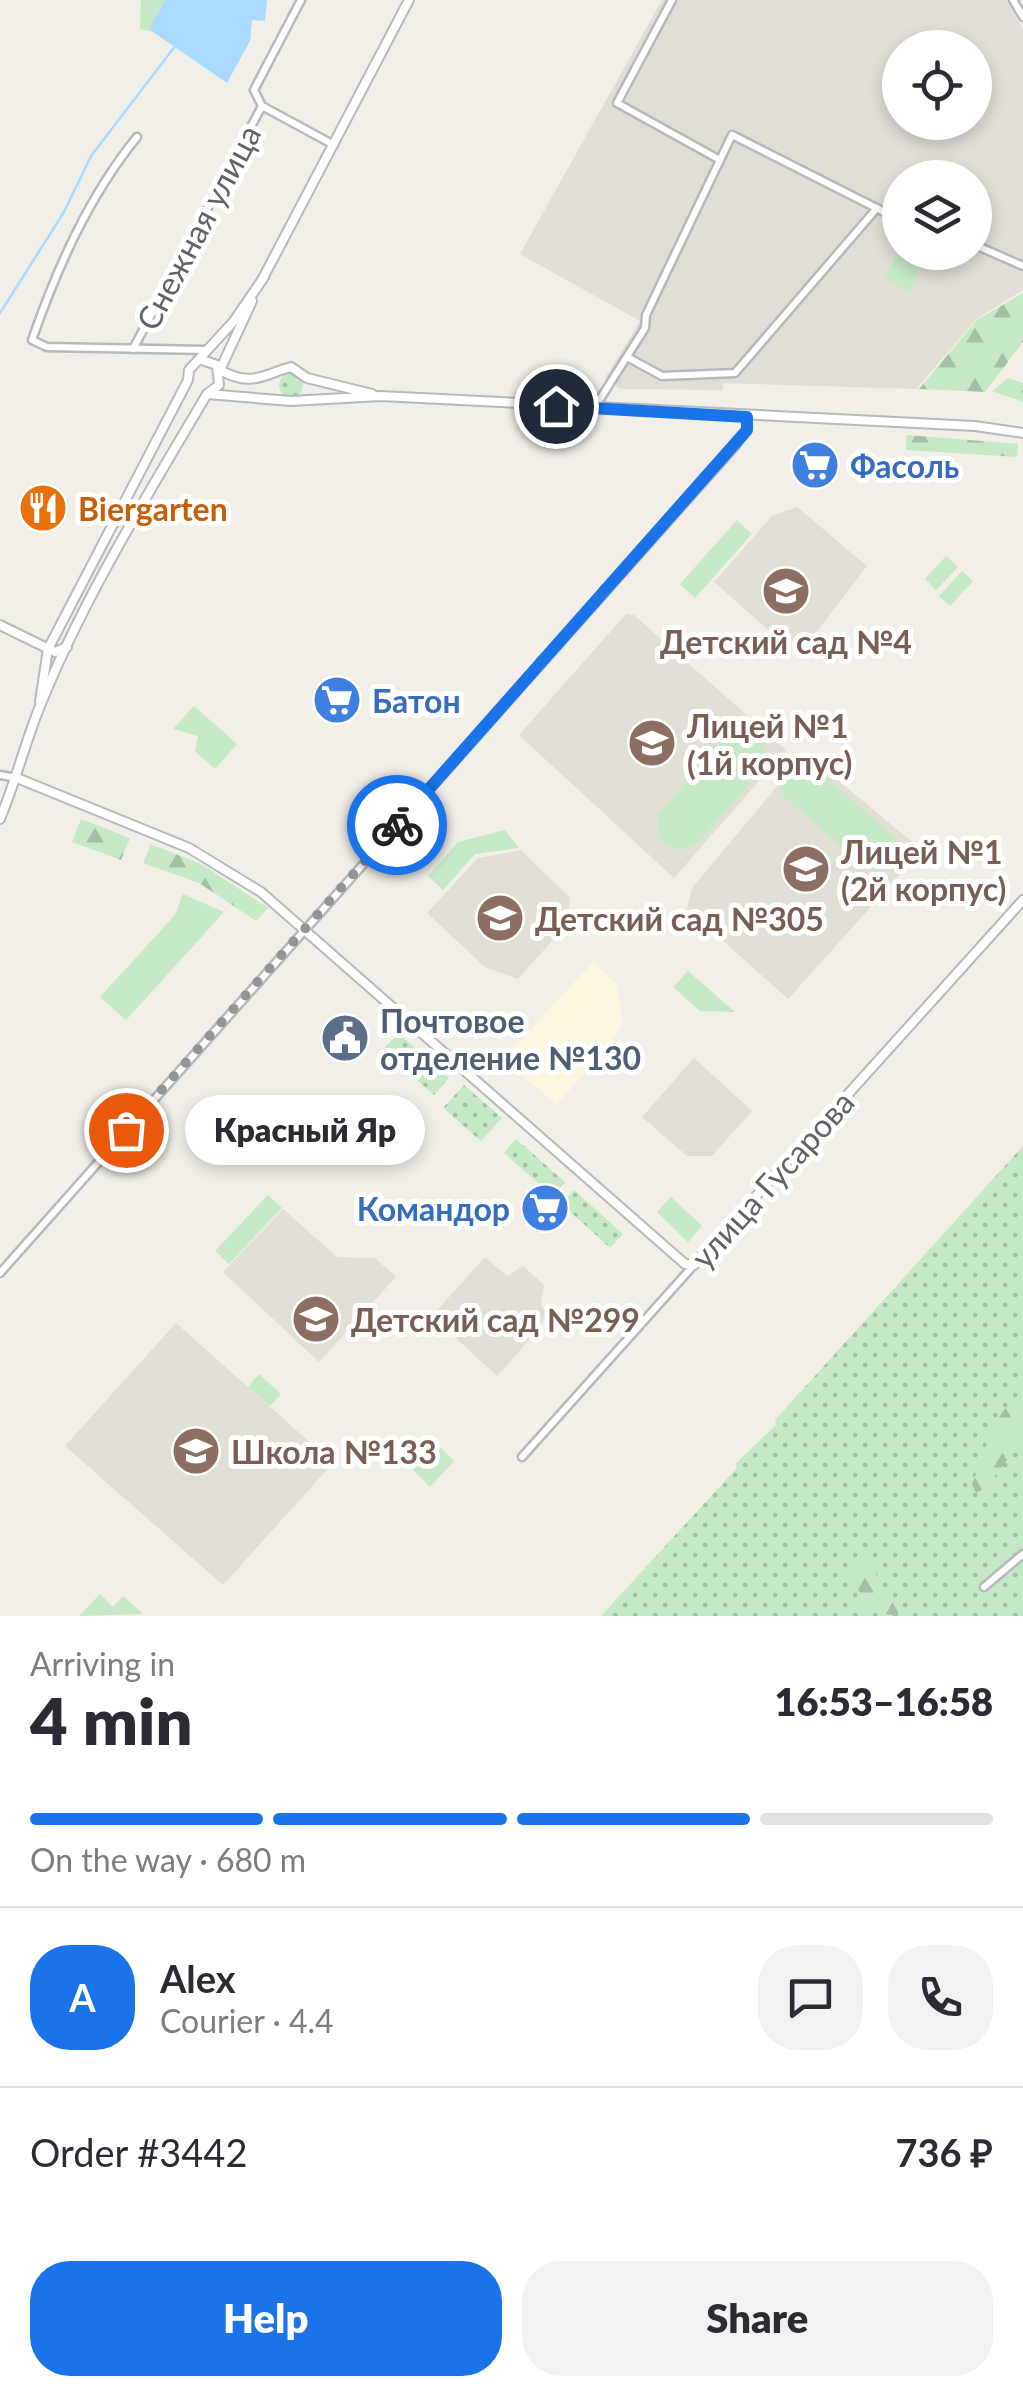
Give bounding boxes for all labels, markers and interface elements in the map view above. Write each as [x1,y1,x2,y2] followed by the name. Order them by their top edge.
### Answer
[882,30,992,270] map controls
[882,30,992,140] button: locate
[128,118,268,336] street label: Снежная улица
[882,160,992,270] button: layers
[514,364,599,449] pin
[529,379,584,434] icon: home
[789,439,841,491] supermarket icon: Фасоль
[850,446,959,485] place label: Фасоль
[17,482,69,534] restaurant icon: Biergarten
[78,489,228,528] place label: Biergarten
[760,565,812,617] school or university icon: Детский сад №4
[660,622,912,661] place label: Детский сад №4
[311,674,363,726] supermarket icon: Батон
[372,681,461,720] place label: Батон
[686,706,852,782] place label: Лицей №1 (1й корпус)
[626,717,678,769] school or university icon: Лицей №1 (1й корпус)
[347,775,447,875] courier
[370,798,425,853] icon: bike
[840,832,1006,908] place label: Лицей №1 (2й корпус)
[780,843,832,895] school or university icon: Лицей №1 (2й корпус)
[474,892,526,944] school or university icon: Детский сад №305
[535,899,824,938] place label: Детский сад №305
[380,1001,641,1077] place label: Почтовое отделение №130
[319,1012,371,1064] public building icon: Почтовое отделение №130
[682,1082,862,1276] street label: улица Гусарова
[84,1088,169,1173] pin
[186,1095,426,1165] callout: Красный Яр
[99,1103,154,1158] icon: bag
[214,1110,396,1149] text: Красный Яр
[519,1182,571,1234] supermarket icon: Командор
[357,1189,510,1228] place label: Командор
[290,1293,342,1345] school or university icon: Детский сад №299
[351,1300,640,1339] place label: Детский сад №299
[170,1425,222,1477] school or university icon: Школа №133
[231,1432,437,1471] place label: Школа №133
[30,1644,175,1683] text: Arriving in
[774,1678,993,1724] text: 16:53–16:58
[30,1681,192,1759] text: 4 min
[30,1840,306,1879] text: On the way · 680 m
[758,1945,863,2050] button: chat
[888,1945,993,2050] button: phone
[160,1955,236,2001] text: Alex
[69,1974,96,2020] text: A
[160,2001,334,2040] text: Courier · 4.4
[30,2129,247,2175] text: Order #3442
[896,2129,993,2175] text: 736 ₽
[30,2261,502,2376] button: Help
[522,2261,993,2376] button: Share

